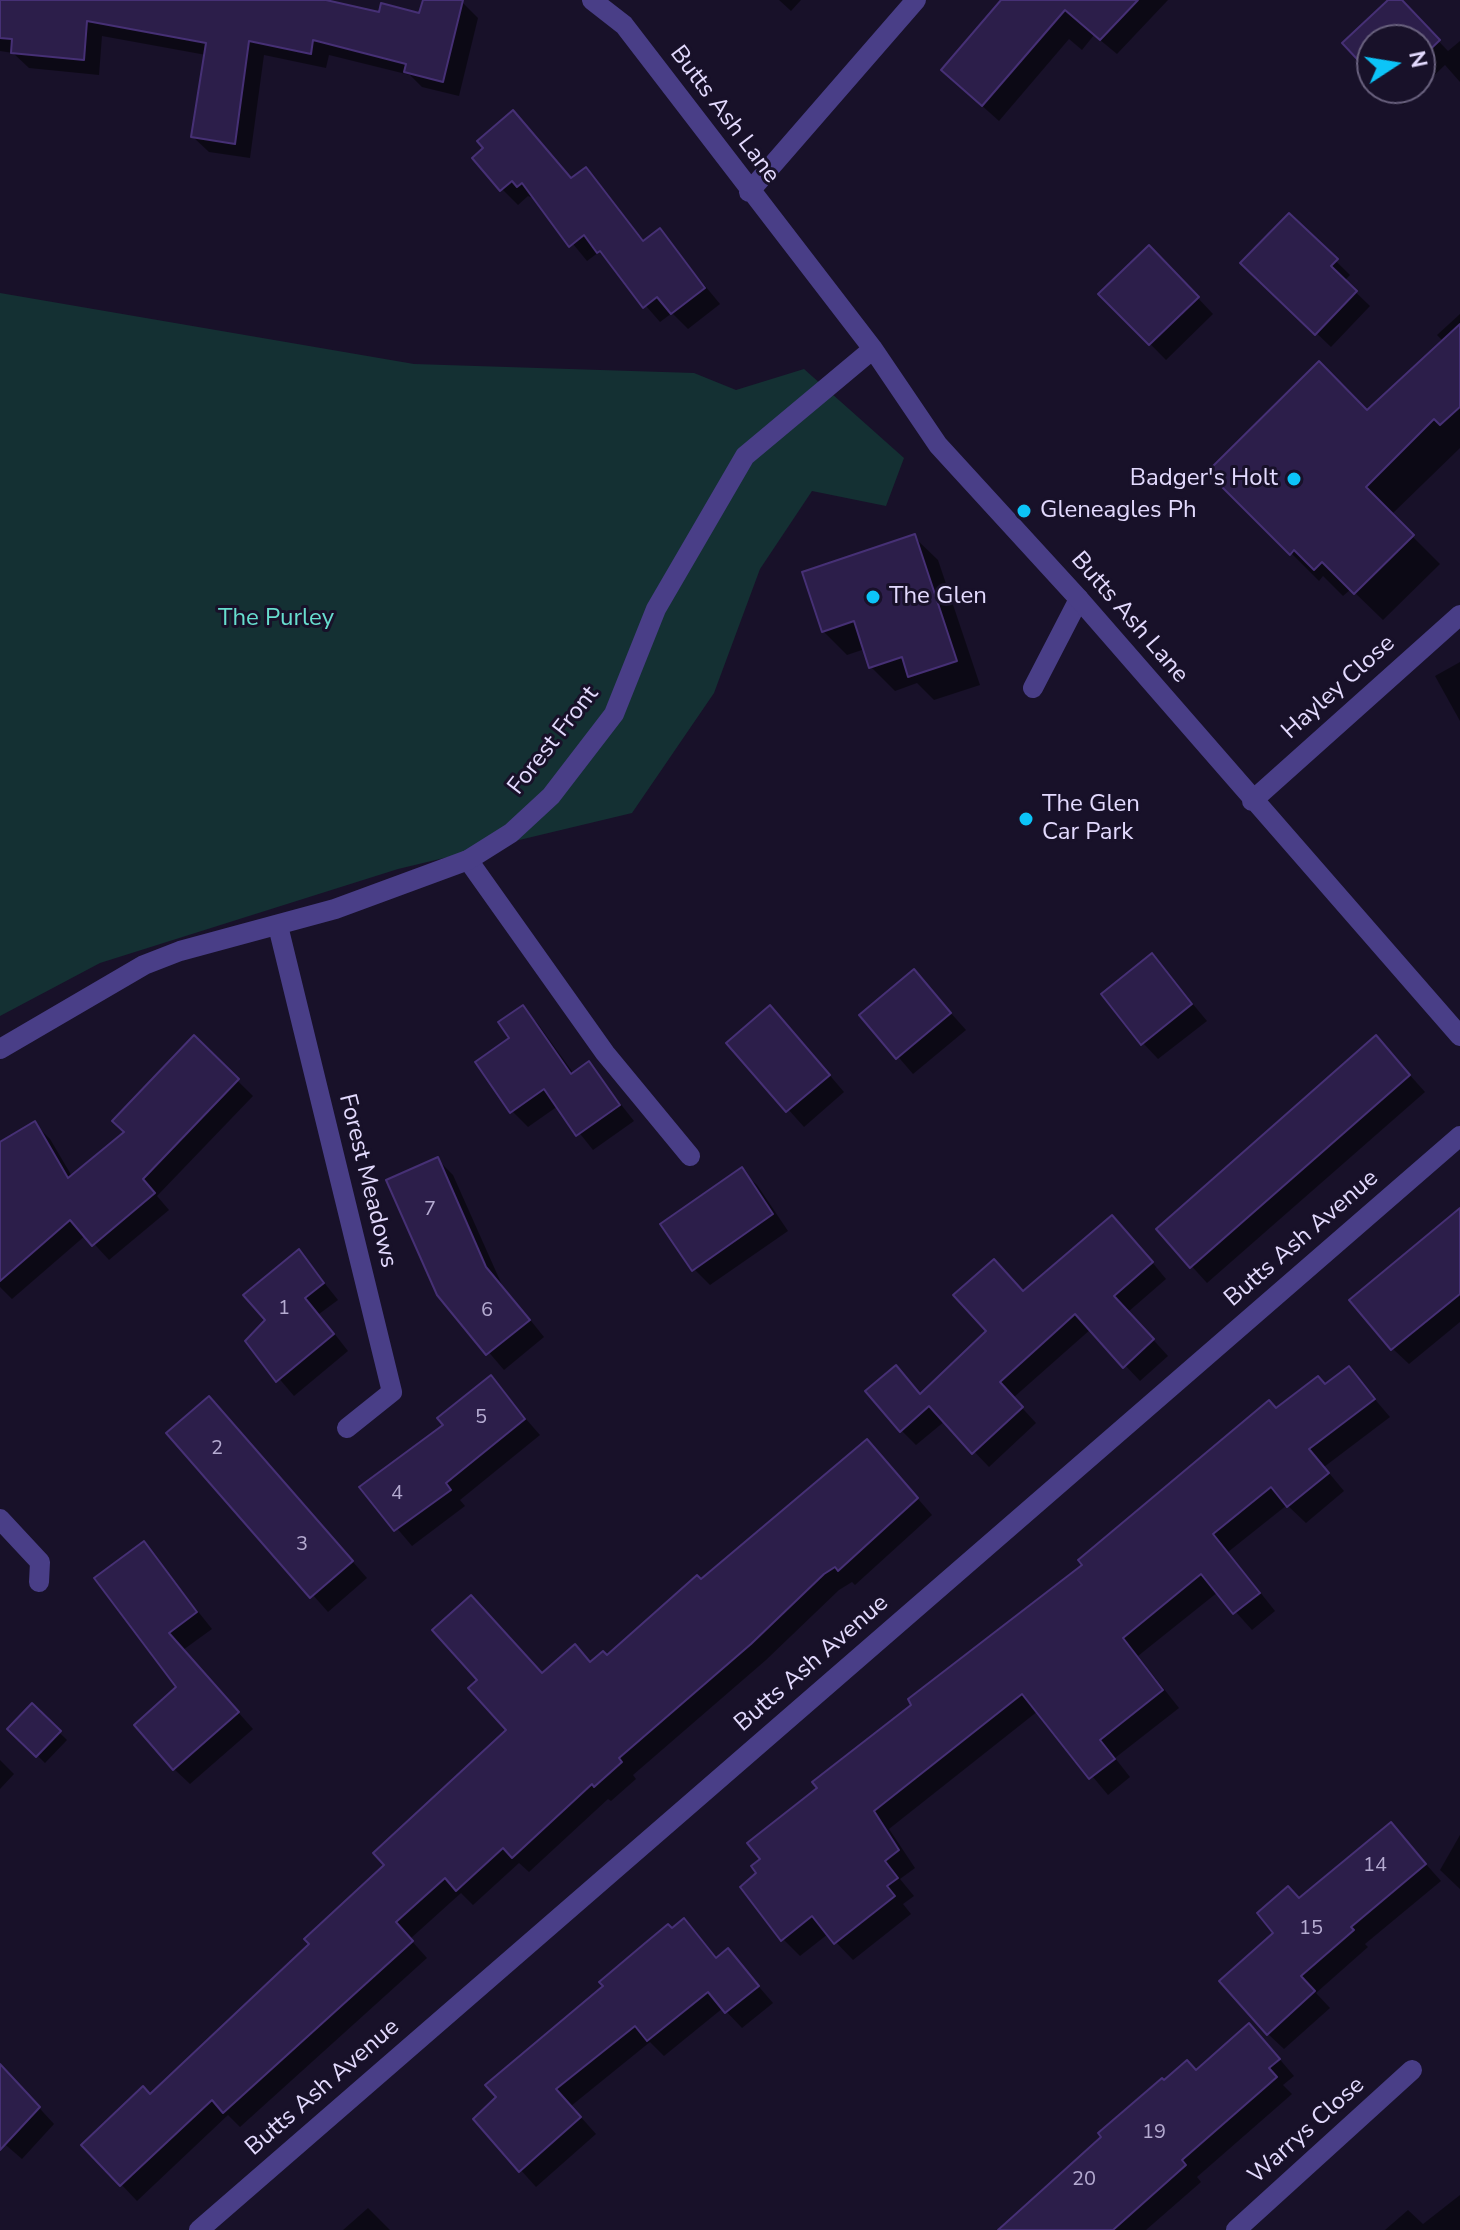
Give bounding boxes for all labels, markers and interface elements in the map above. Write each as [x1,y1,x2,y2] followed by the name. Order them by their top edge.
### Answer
[1356,24,1436,104] north arrow
[663,41,785,189] street label: Butts Ash Lane
[1401,48,1434,71] text: N
[1130,465,1278,493] place label: Badger's Holt
[1285,470,1303,488] marker: Badger's Holt
[1040,497,1197,525] place label: Gleneagles Ph
[1015,502,1033,520] marker: Gleneagles Ph
[1064,546,1194,690] street label: Butts Ash Lane
[889,583,987,611] place label: The Glen
[864,588,882,606] marker: The Glen
[218,605,334,633] park label: The Purley
[1277,630,1401,746] street label: Hayley Close
[503,681,605,801] street label: Forest Front
[1042,791,1140,847] place label: The Glen Car Park
[1017,810,1035,828] marker: The Glen Car Park
[332,1091,402,1271] street label: Forest Meadows
[1219,1164,1385,1314] street label: Butts Ash Avenue
[424,1198,436,1222] house number: 7
[278,1297,290,1321] house number: 1
[481,1299,493,1323] house number: 6
[475,1406,487,1430] house number: 5
[211,1437,223,1461] house number: 2
[391,1482,403,1506] house number: 4
[296,1533,308,1557] house number: 3
[729,1589,895,1739] street label: Butts Ash Avenue
[1363,1854,1387,1878] house number: 14
[1299,1917,1323,1941] house number: 15
[240,2013,406,2163] street label: Butts Ash Avenue
[1243,2071,1371,2191] street label: Warrys Close
[1142,2121,1166,2145] house number: 19
[1072,2168,1096,2192] house number: 20

